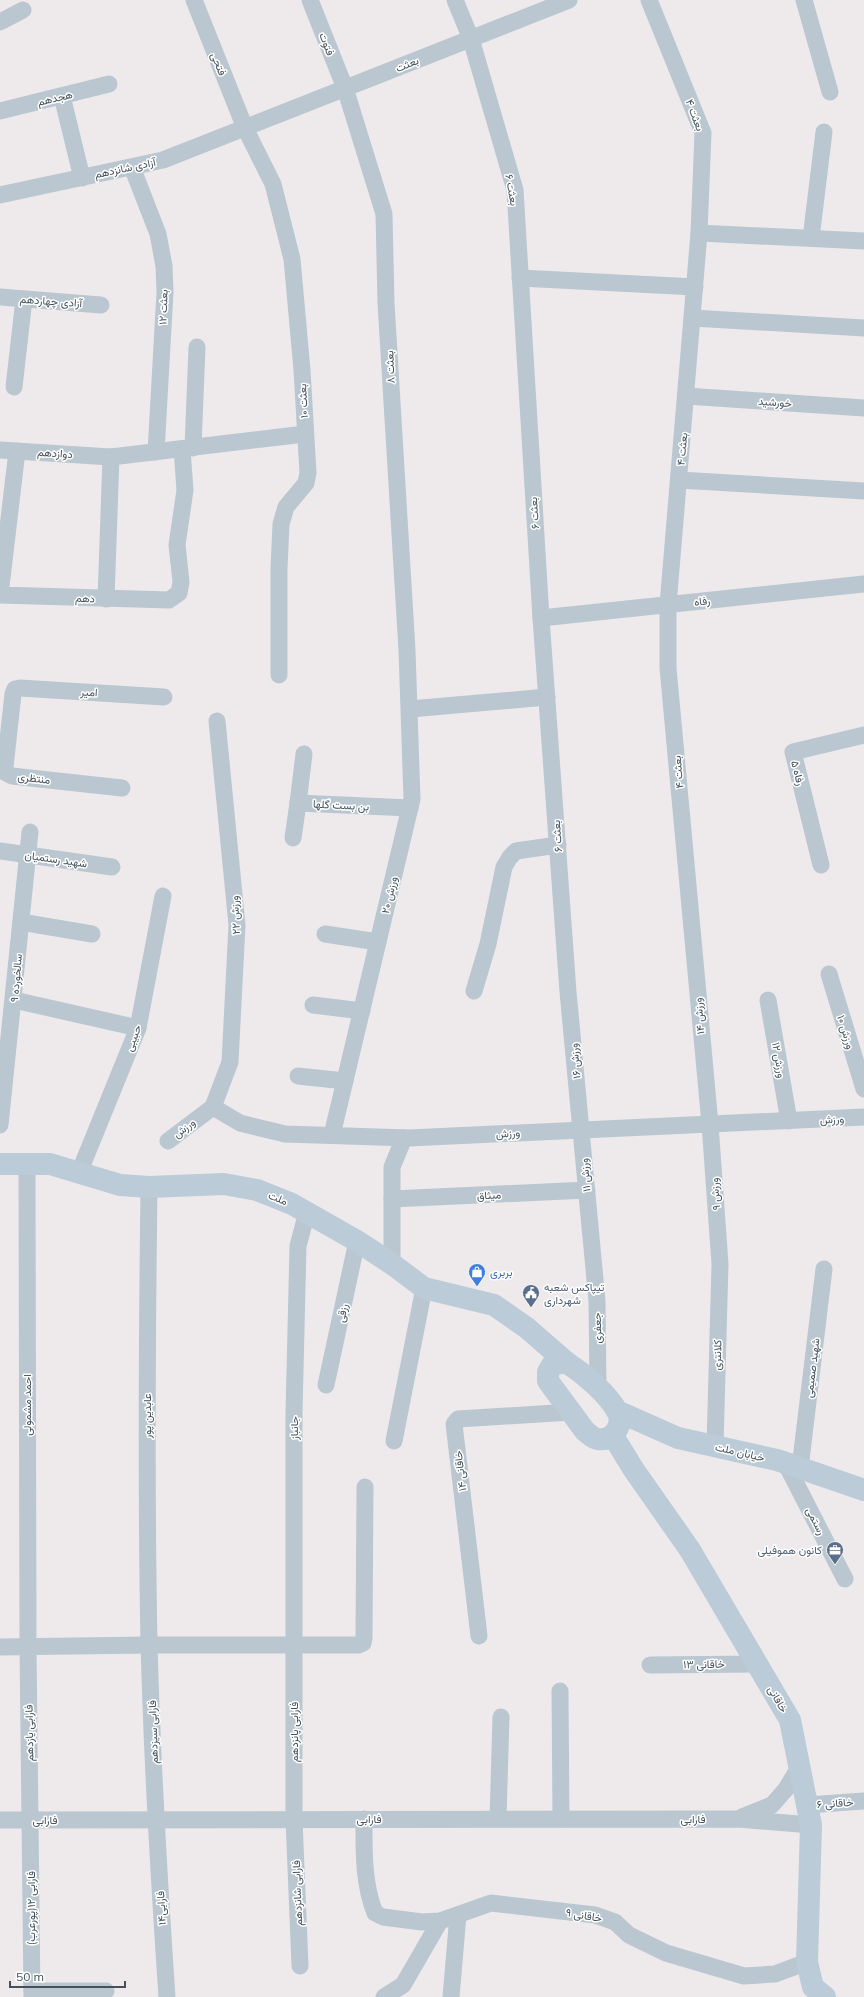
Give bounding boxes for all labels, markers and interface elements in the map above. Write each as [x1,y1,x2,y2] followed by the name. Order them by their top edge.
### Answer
[316,30,338,58] street label: فتوت
[208,50,230,78] street label: فتحی
[393,53,421,75] street label: بعثت
[36,87,74,110] street label: هجدهم
[683,97,707,133] street label: بعثت ۴
[93,154,158,182] street label: آزادی شانزدهم
[502,173,522,207] street label: بعثت ۶
[155,289,171,325] street label: بعثت ۱۲
[19,292,84,311] street label: آزادی چهاردهم
[382,350,398,384] street label: بعثت ٨
[295,383,311,419] street label: بعثت ۱۰
[758,394,792,410] street label: خورشید
[674,432,690,466] street label: بعثت ۴
[37,445,73,462] street label: دوازدهم
[526,497,542,529] street label: بعثت ۶
[75,591,95,606] street label: دهم
[693,593,711,609] street label: رفاه
[79,685,98,699] street label: امیر
[670,755,686,789] street label: بعثت ۴
[788,759,808,787] street label: رفاه ۵
[17,769,51,787] street label: منتظری
[312,797,370,813] street label: بن بست گلها
[549,820,565,852] street label: بعثت ۶
[24,848,88,870] street label: شهید رستمیان
[378,875,400,915] street label: ورزش ۲۰
[227,895,243,935] street label: ورزش ۲۲
[7,953,25,1003] street label: سالخورده ۹
[690,997,708,1035] street label: ورزش ۱۴
[834,1013,858,1051] street label: ورزش ۱۰
[122,1023,144,1053] street label: حبیبی
[769,1041,789,1079] street label: ورزش ۱۲
[566,1042,584,1079] street label: ورزش ۱۶
[820,1112,845,1126] street label: ورزش
[170,1115,198,1141] street label: ورزش
[495,1125,521,1141] street label: ورزش
[577,1158,593,1192] street label: ورزش ۱۱
[707,1177,723,1211] street label: ورزش ۹
[476,1187,502,1203] street label: میثاق
[266,1188,290,1208] street label: ملت
[467,1262,487,1287] shop icon: بربری
[490,1265,512,1279] place label: بربری
[544,1280,605,1307] place label: تیپاکس شعبه شهرداری
[521,1283,541,1308] public building icon: تیپاکس شعبه شهرداری
[333,1302,351,1324] street label: رزقی
[590,1312,604,1344] street label: جعفری
[801,1337,823,1399] street label: شهید صمیمی
[709,1339,725,1371] street label: کلانتری
[20,1374,34,1436] street label: احمد مشمولی
[140,1393,155,1440] street label: عابدین پور
[287,1416,301,1441] street label: جانباز
[714,1440,766,1464] street label: خیابان ملت
[451,1450,469,1492] street label: خاقانی ۱۴
[803,1505,829,1537] street label: رستمی
[825,1540,845,1565] office icon: کانون هموفیلی
[757,1543,822,1557] place label: کانون هموفیلی
[683,1657,725,1671] street label: خاقانی ۱۳
[765,1683,791,1715] street label: خاقانی
[145,1700,162,1764] street label: فارابی سیزدهم
[287,1702,302,1762] street label: فارابی پانزدهم
[22,1704,37,1762] street label: فارابی یازدهم
[816,1795,854,1811] street label: خاقانی ۶
[357,1812,381,1826] street label: فارابی
[681,1812,705,1826] street label: فارابی
[33,1813,57,1827] street label: فارابی
[289,1860,306,1926] street label: فارابی شانزدهم
[24,1871,39,1945] street label: فارابی ۱۲(پورعرب)
[153,1890,169,1926] street label: فارابی۱۴‌
[565,1905,603,1925] street label: خاقانی ٩
[10,1963,125,1989] scale bar
[16,1969,44,1984] text: 50 m

